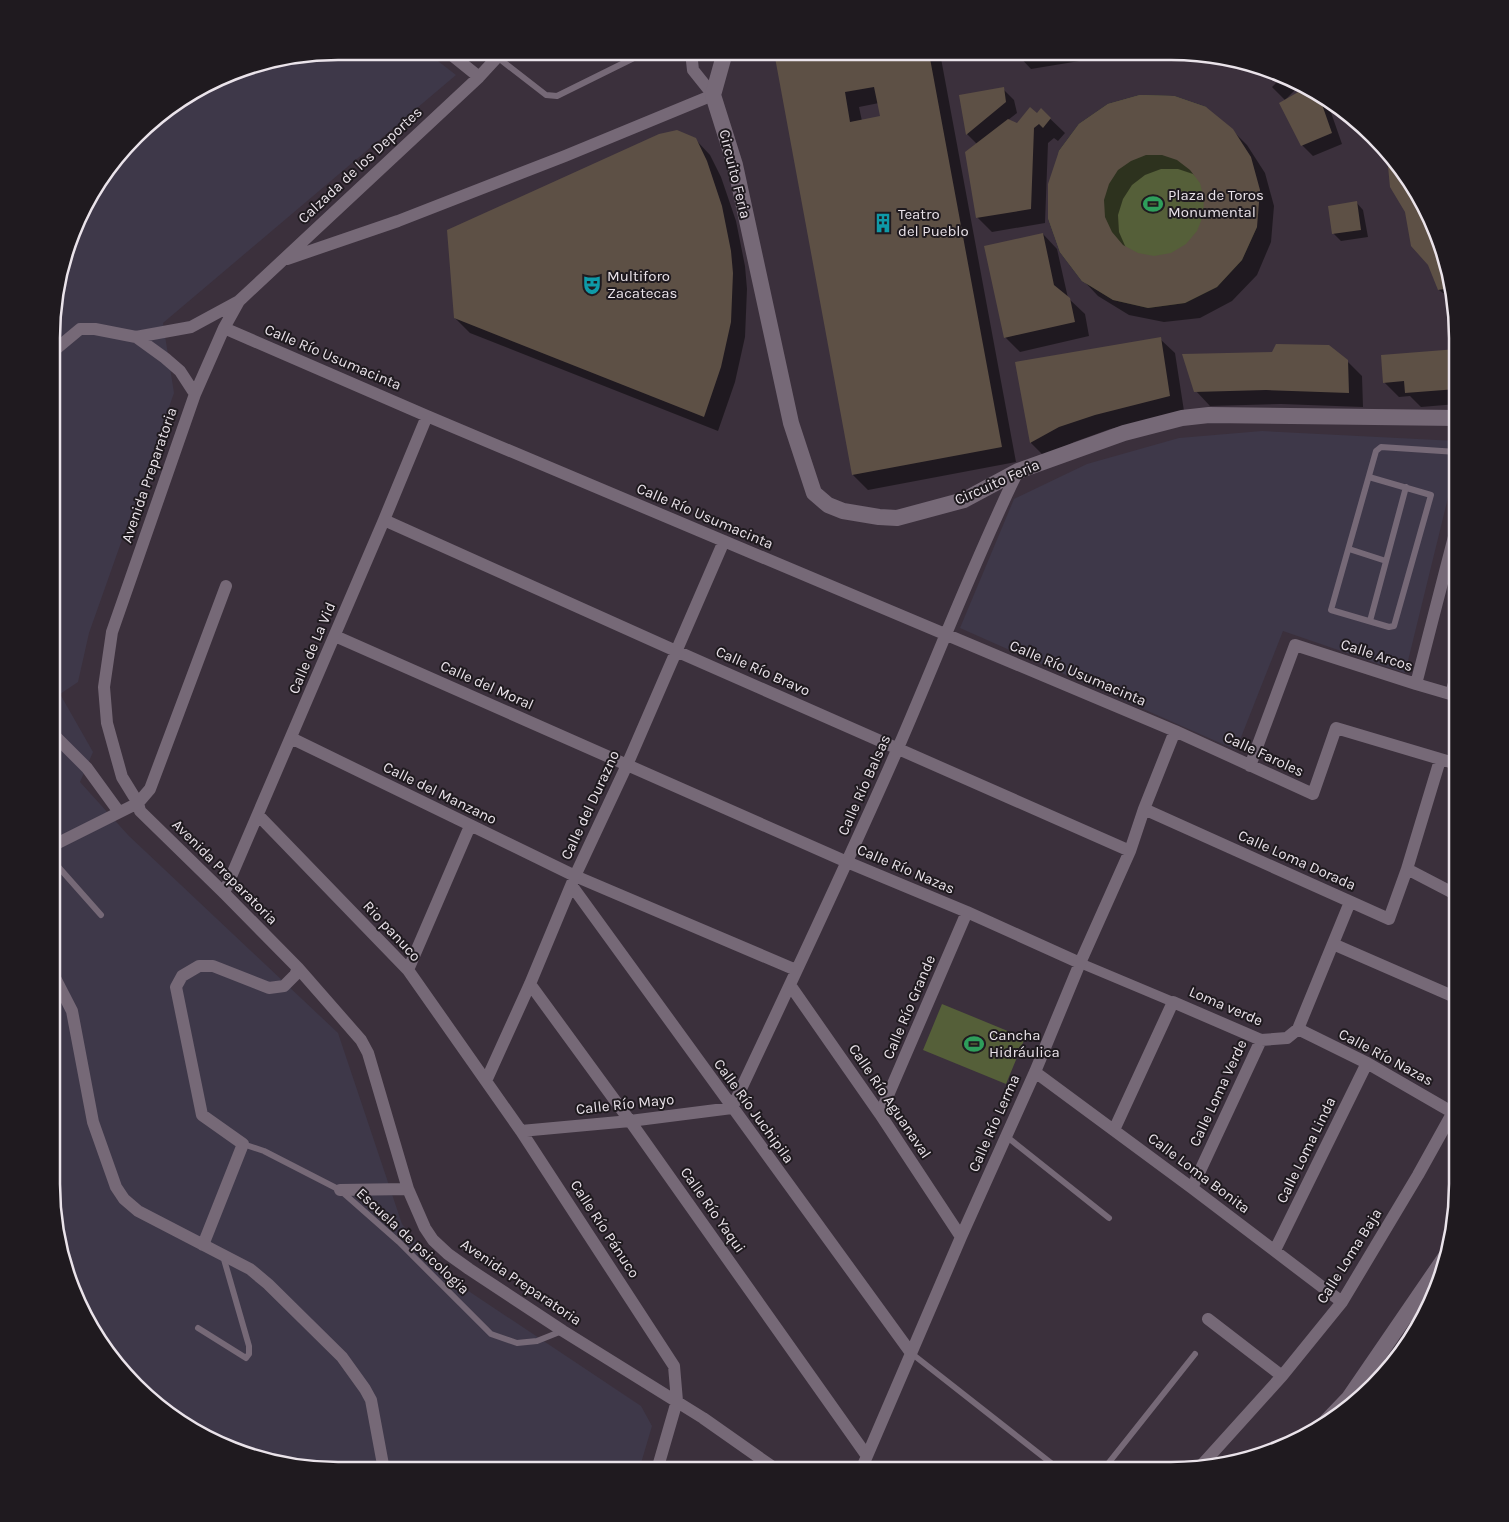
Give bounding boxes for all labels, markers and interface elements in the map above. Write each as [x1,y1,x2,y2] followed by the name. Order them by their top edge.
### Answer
[294,103,426,227] street label: Calzada de los Deportes
[715,128,755,220] street label: Circuito Feria
[1168,186,1264,221] place label: Plaza de Toros Monumental
[1142,193,1164,215] sports icon: Plaza de Toros Monumental
[898,205,969,240] place label: Teatro del Pueblo
[872,212,894,234] building icon: Teatro del Pueblo
[607,267,677,302] place label: Multiforo Zacatecas
[581,274,603,296] theatre icon: Multiforo Zacatecas
[262,320,404,394] street label: Calle Río Usumacinta
[117,405,181,545] street label: Avenida Preparatoria
[952,455,1042,509] street label: Circuito Feria
[634,479,776,553] street label: Calle Río Usumacinta
[285,599,339,697] street label: Calle de La Vid
[1339,635,1415,675] street label: Calle Arcos
[1007,636,1149,710] street label: Calle Río Usumacinta
[713,642,813,700] street label: Calle Río Bravo
[438,656,536,714] street label: Calle del Moral
[1221,728,1307,780] street label: Calle Faroles
[834,732,894,838] street label: Calle Río Balsas
[557,747,623,863] street label: Calle del Durazno
[380,758,500,828] street label: Calle del Manzano
[168,815,282,929] street label: Avenida Preparatoria
[1235,826,1359,894] street label: Calle Loma Dorada
[854,840,958,898] street label: Calle Río Nazas
[359,897,425,965] street label: Rio panuco
[879,952,939,1062] street label: Calle Río Grande
[1186,982,1266,1030] street label: Loma verde
[1336,1025,1436,1089] street label: Calle Río Nazas
[989,1026,1060,1061] place label: Cancha Hidráulica
[963,1033,985,1055] sports icon: Cancha Hidráulica
[1185,1037,1251,1149] street label: Calle Loma Verde
[845,1040,935,1162] street label: Calle Río Aguanaval
[710,1055,798,1167] street label: Calle Río Juchipila
[964,1071,1024,1175] street label: Calle Río Lerma
[575,1090,675,1118] street label: Calle Río Mayo
[1273,1094,1339,1206] street label: Calle Loma Linda
[1144,1129,1254,1217] street label: Calle Loma Bonita
[677,1164,749,1256] street label: Calle Río Yaqui
[567,1177,643,1281] street label: Calle Río Pánuco
[353,1184,473,1298] street label: Escuela de psicologia
[1313,1205,1385,1307] street label: Calle Loma Baja
[457,1235,585,1329] street label: Avenida Preparatoria

